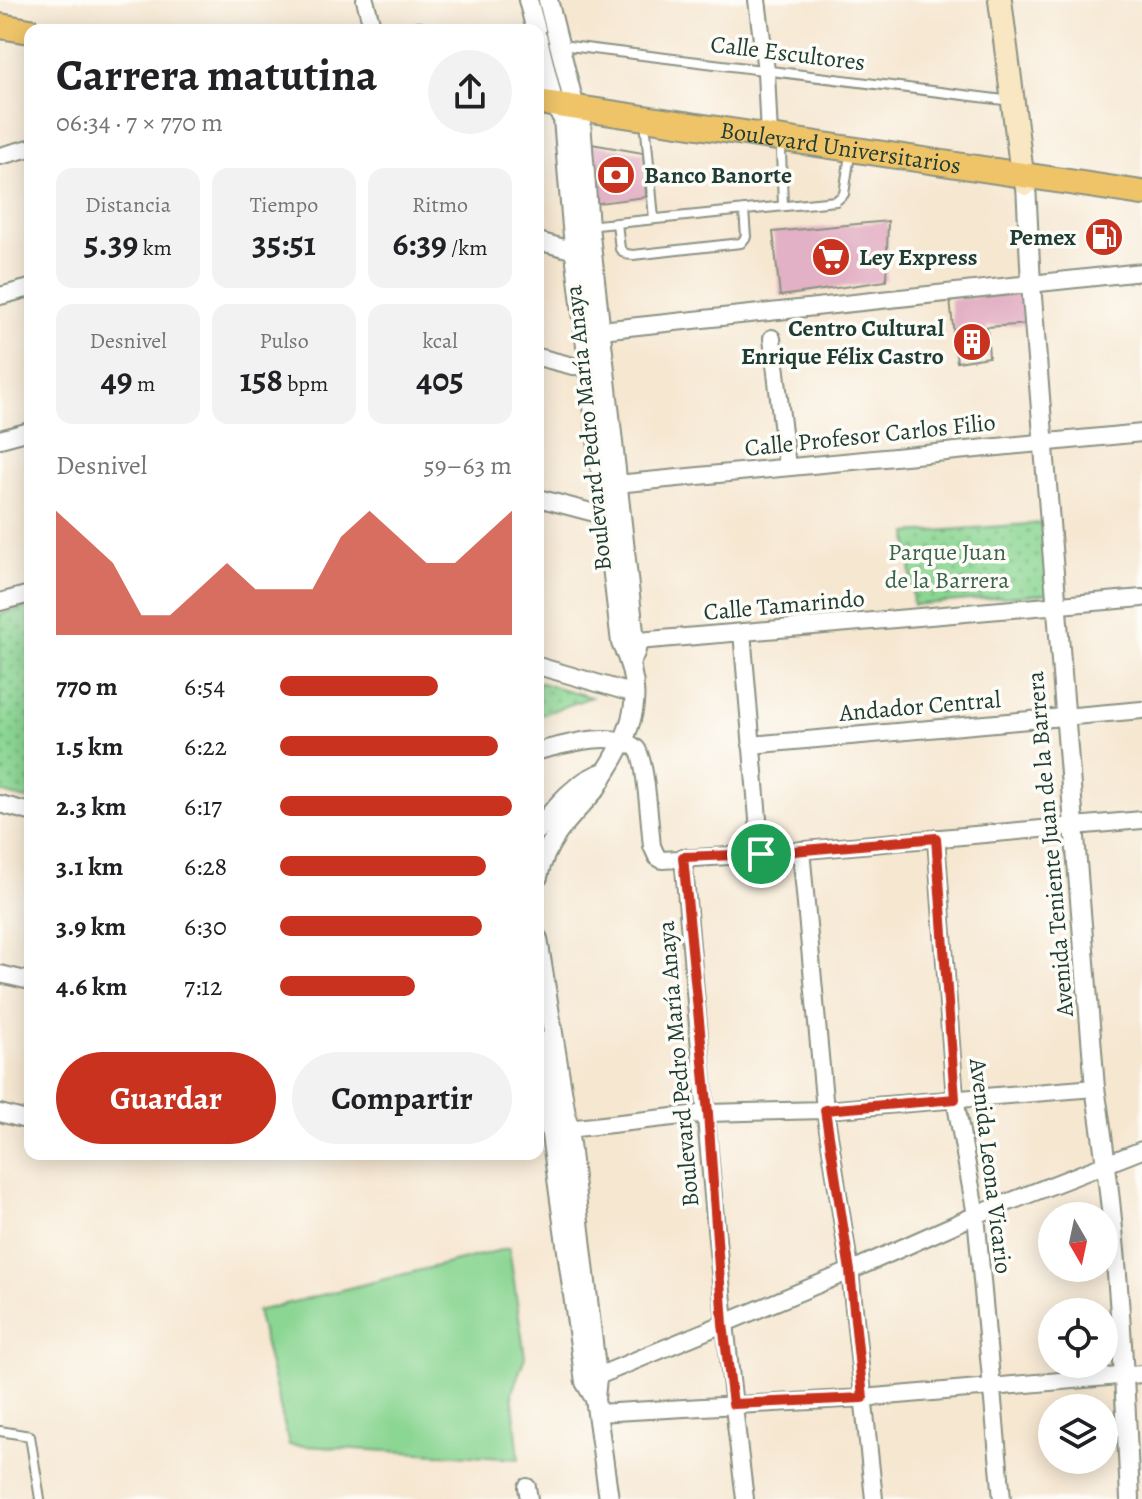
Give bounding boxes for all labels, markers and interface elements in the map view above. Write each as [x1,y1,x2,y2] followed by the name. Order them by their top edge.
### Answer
[709,28,867,78] street label: Calle Escultores
[56,45,377,105] text: Carrera matutina
[428,50,512,134] button: share
[56,105,223,140] text: 06:34 · 7 × 770 m
[718,114,963,182] street label: Boulevard Universitarios
[595,154,637,196] bank icon: Banco Banorte
[644,159,792,191] place label: Banco Banorte
[85,190,171,220] text: Distancia
[250,190,318,220] text: Tiempo
[412,190,468,220] text: Ritmo
[1083,216,1125,258] fuel station icon: Pemex
[84,220,138,267] text: 5.39
[252,220,316,267] text: 35:51
[392,220,447,267] text: 6:39
[1009,221,1076,253] place label: Pemex
[138,233,172,263] text: km
[447,233,488,263] text: /km
[810,236,852,278] supermarket icon: Ley Express
[859,241,978,273] place label: Ley Express
[557,283,619,573] street label: Boulevard Pedro María Anaya
[741,312,945,372] place label: Centro Cultural Enrique Félix Castro
[951,321,993,363] building icon: Centro Cultural Enrique Félix Castro
[89,326,167,356] text: Desnivel
[259,326,309,356] text: Pulso
[422,326,458,356] text: kcal
[101,356,133,403] text: 49
[240,356,283,403] text: 158
[416,356,464,403] text: 405
[133,369,155,399] text: m
[283,369,328,399] text: bpm
[743,406,997,464] street label: Calle Profesor Carlos Filio
[56,448,147,483] text: Desnivel
[424,448,512,483] text: 59–63 m
[885,536,1010,596] park label: Parque Juan de la Barrera
[702,582,866,628] street label: Calle Tamarindo
[56,669,118,704] text: 770 m
[184,669,225,704] text: 6:54
[1019,669,1081,1019] street label: Avenida Teniente Juan de la Barrera
[837,683,1002,729] street label: Andador Central
[56,729,123,764] text: 1.5 km
[184,729,227,764] text: 6:22
[56,789,127,824] text: 2.3 km
[184,789,222,824] text: 6:17
[727,820,795,888] pin
[739,832,783,876] icon: arrive
[56,849,123,884] text: 3.1 km
[184,849,227,884] text: 6:28
[56,909,126,944] text: 3.9 km
[184,909,227,944] text: 6:30
[649,919,706,1208] street label: Boulevard Pedro María Anaya
[56,969,127,1004] text: 4.6 km
[184,969,222,1004] text: 7:12
[56,1052,276,1144] button: Guardar
[292,1052,512,1144] button: Compartir
[962,1055,1020,1276] street label: Avenida Leona Vicario
[1038,1202,1118,1282] north arrow
[1038,1202,1118,1474] map controls
[1038,1298,1118,1378] button: locate
[1038,1394,1118,1474] button: layers

